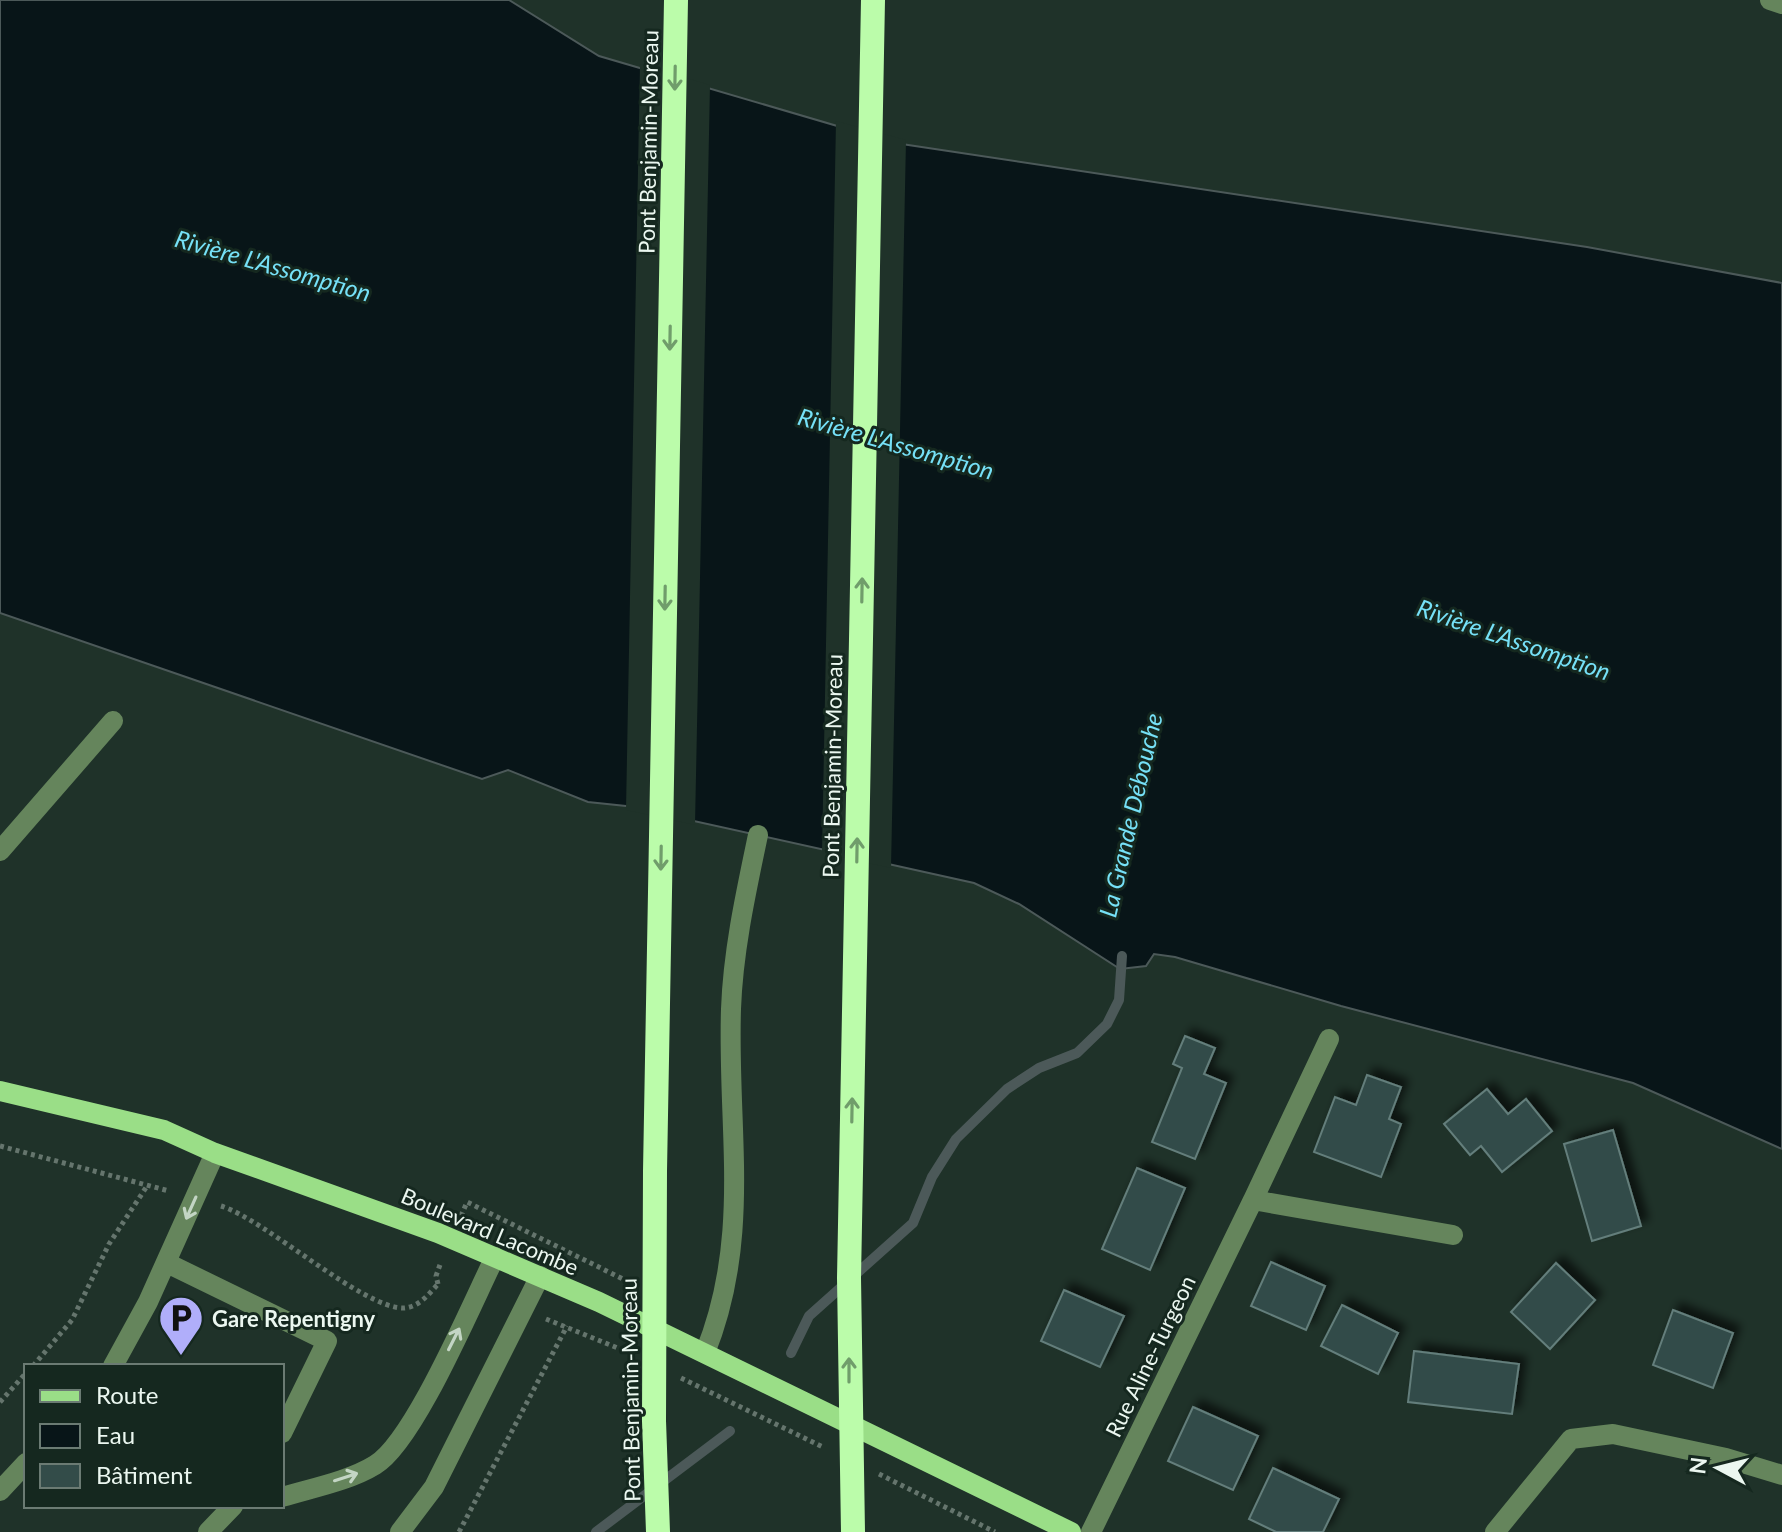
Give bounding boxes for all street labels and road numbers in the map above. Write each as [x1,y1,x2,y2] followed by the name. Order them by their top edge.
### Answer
[633,30,663,254] street label: Pont Benjamin-Moreau
[817,654,847,878] street label: Pont Benjamin-Moreau
[397,1181,583,1281] street label: Boulevard Lacombe
[1099,1271,1201,1441] street label: Rue Aline-Turgeon
[615,1278,645,1502] street label: Pont Benjamin-Moreau

